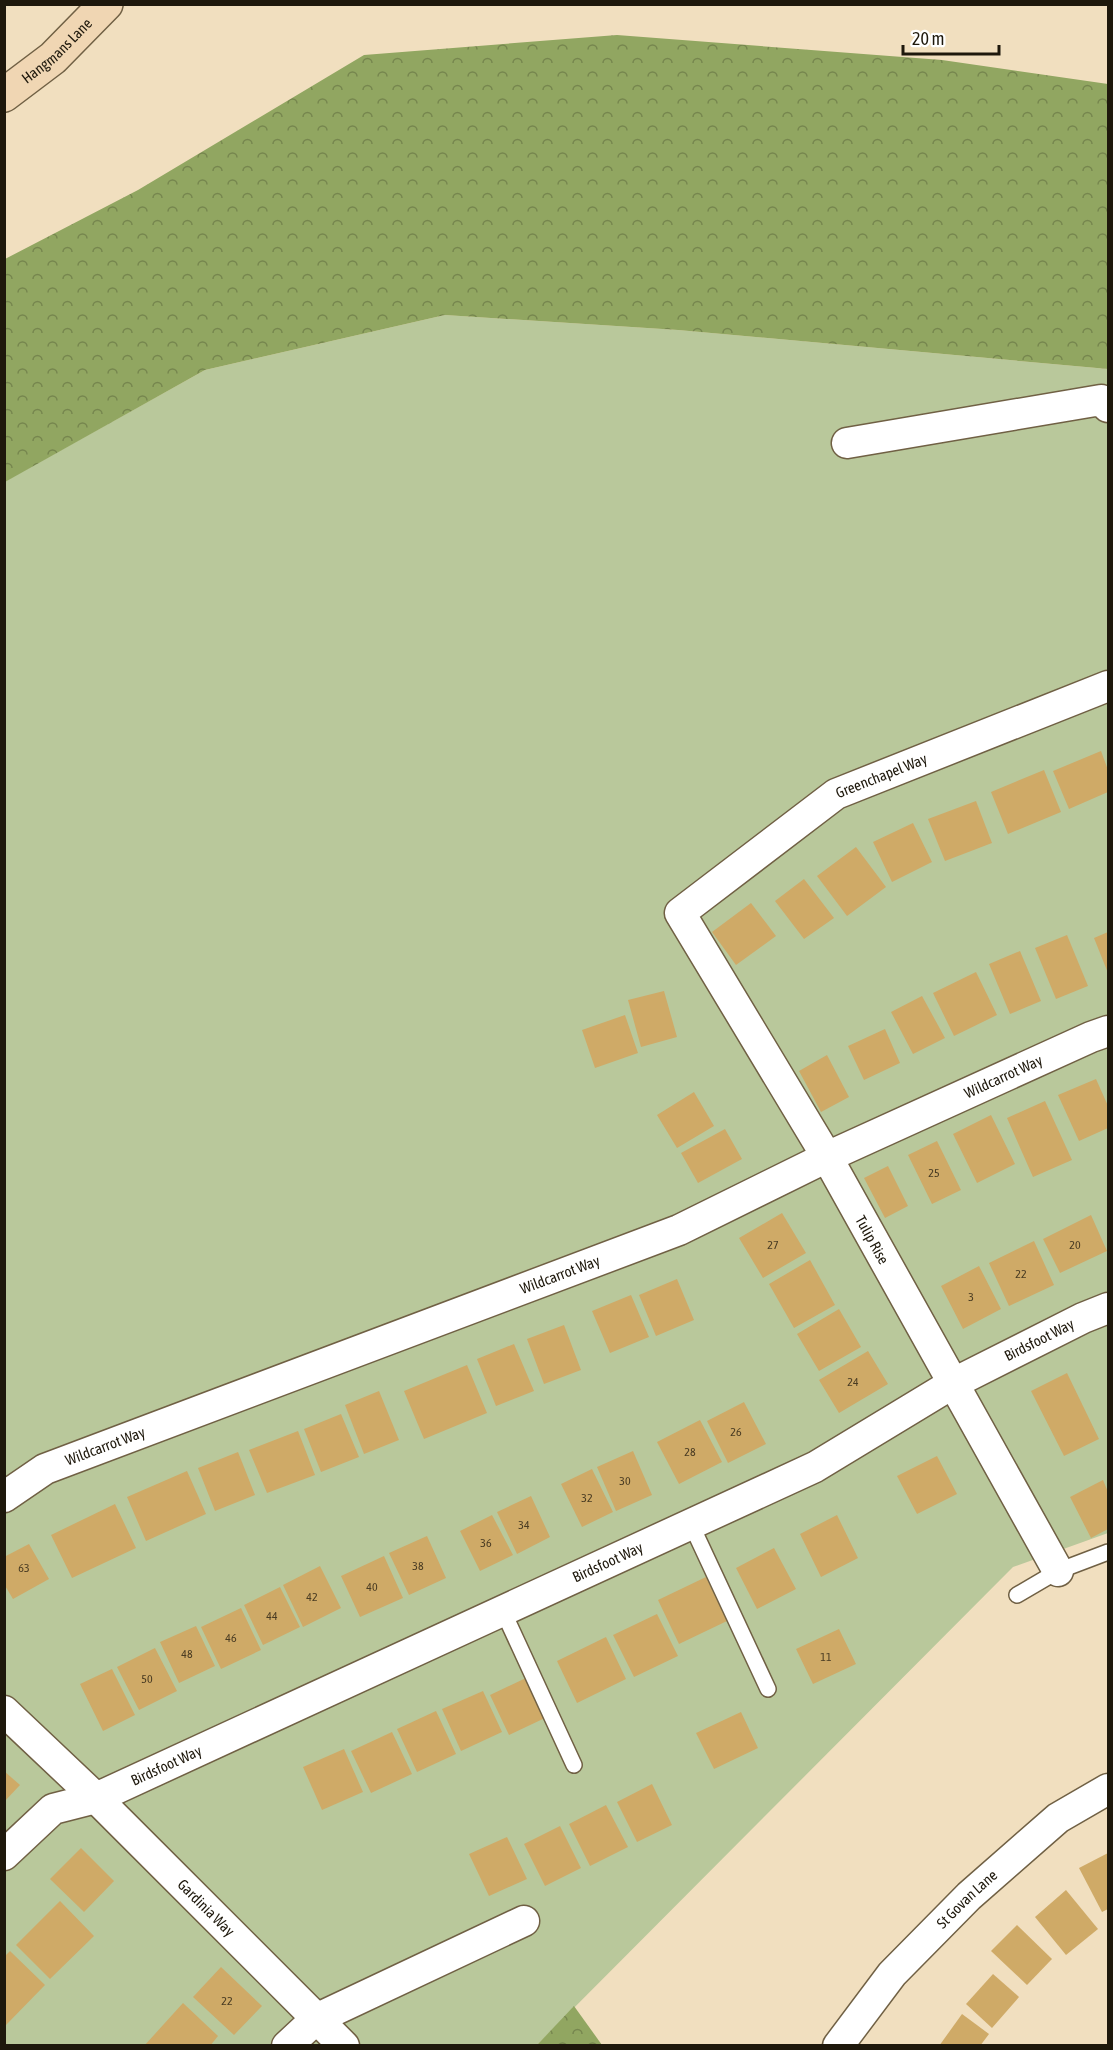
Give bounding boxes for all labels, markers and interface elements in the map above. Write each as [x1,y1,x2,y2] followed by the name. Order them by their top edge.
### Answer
[18,14,95,87] street label: Hangmans Lane
[903,18,999,56] scale bar
[912,28,944,49] text: 20 m
[833,750,929,801] street label: Greenchapel Way
[962,1051,1045,1101] street label: Wildcarrot Way
[928,1166,940,1180] house number: 25
[852,1213,893,1267] street label: Tulip Rise
[767,1238,779,1252] house number: 27
[1069,1238,1081,1252] house number: 20
[518,1252,602,1297] street label: Wildcarrot Way
[1015,1267,1027,1281] house number: 22
[968,1290,974,1304] house number: 3
[1001,1315,1077,1364] street label: Birdsfoot Way
[847,1375,859,1389] house number: 24
[63,1423,147,1469] street label: Wildcarrot Way
[730,1425,742,1439] house number: 26
[684,1445,696,1459] house number: 28
[619,1474,631,1488] house number: 30
[581,1491,593,1505] house number: 32
[518,1518,530,1532] house number: 34
[480,1536,492,1550] house number: 36
[570,1538,646,1585] street label: Birdsfoot Way
[412,1559,424,1573] house number: 38
[18,1561,30,1575] house number: 63
[366,1580,378,1594] house number: 40
[306,1590,318,1604] house number: 42
[266,1609,278,1623] house number: 44
[225,1631,237,1645] house number: 46
[181,1647,193,1661] house number: 48
[820,1650,832,1664] house number: 11
[141,1672,153,1686] house number: 50
[128,1742,204,1789] street label: Birdsfoot Way
[933,1866,1001,1932] street label: St Govan Lane
[174,1876,238,1939] street label: Gardinia Way
[221,1994,233,2008] house number: 22

